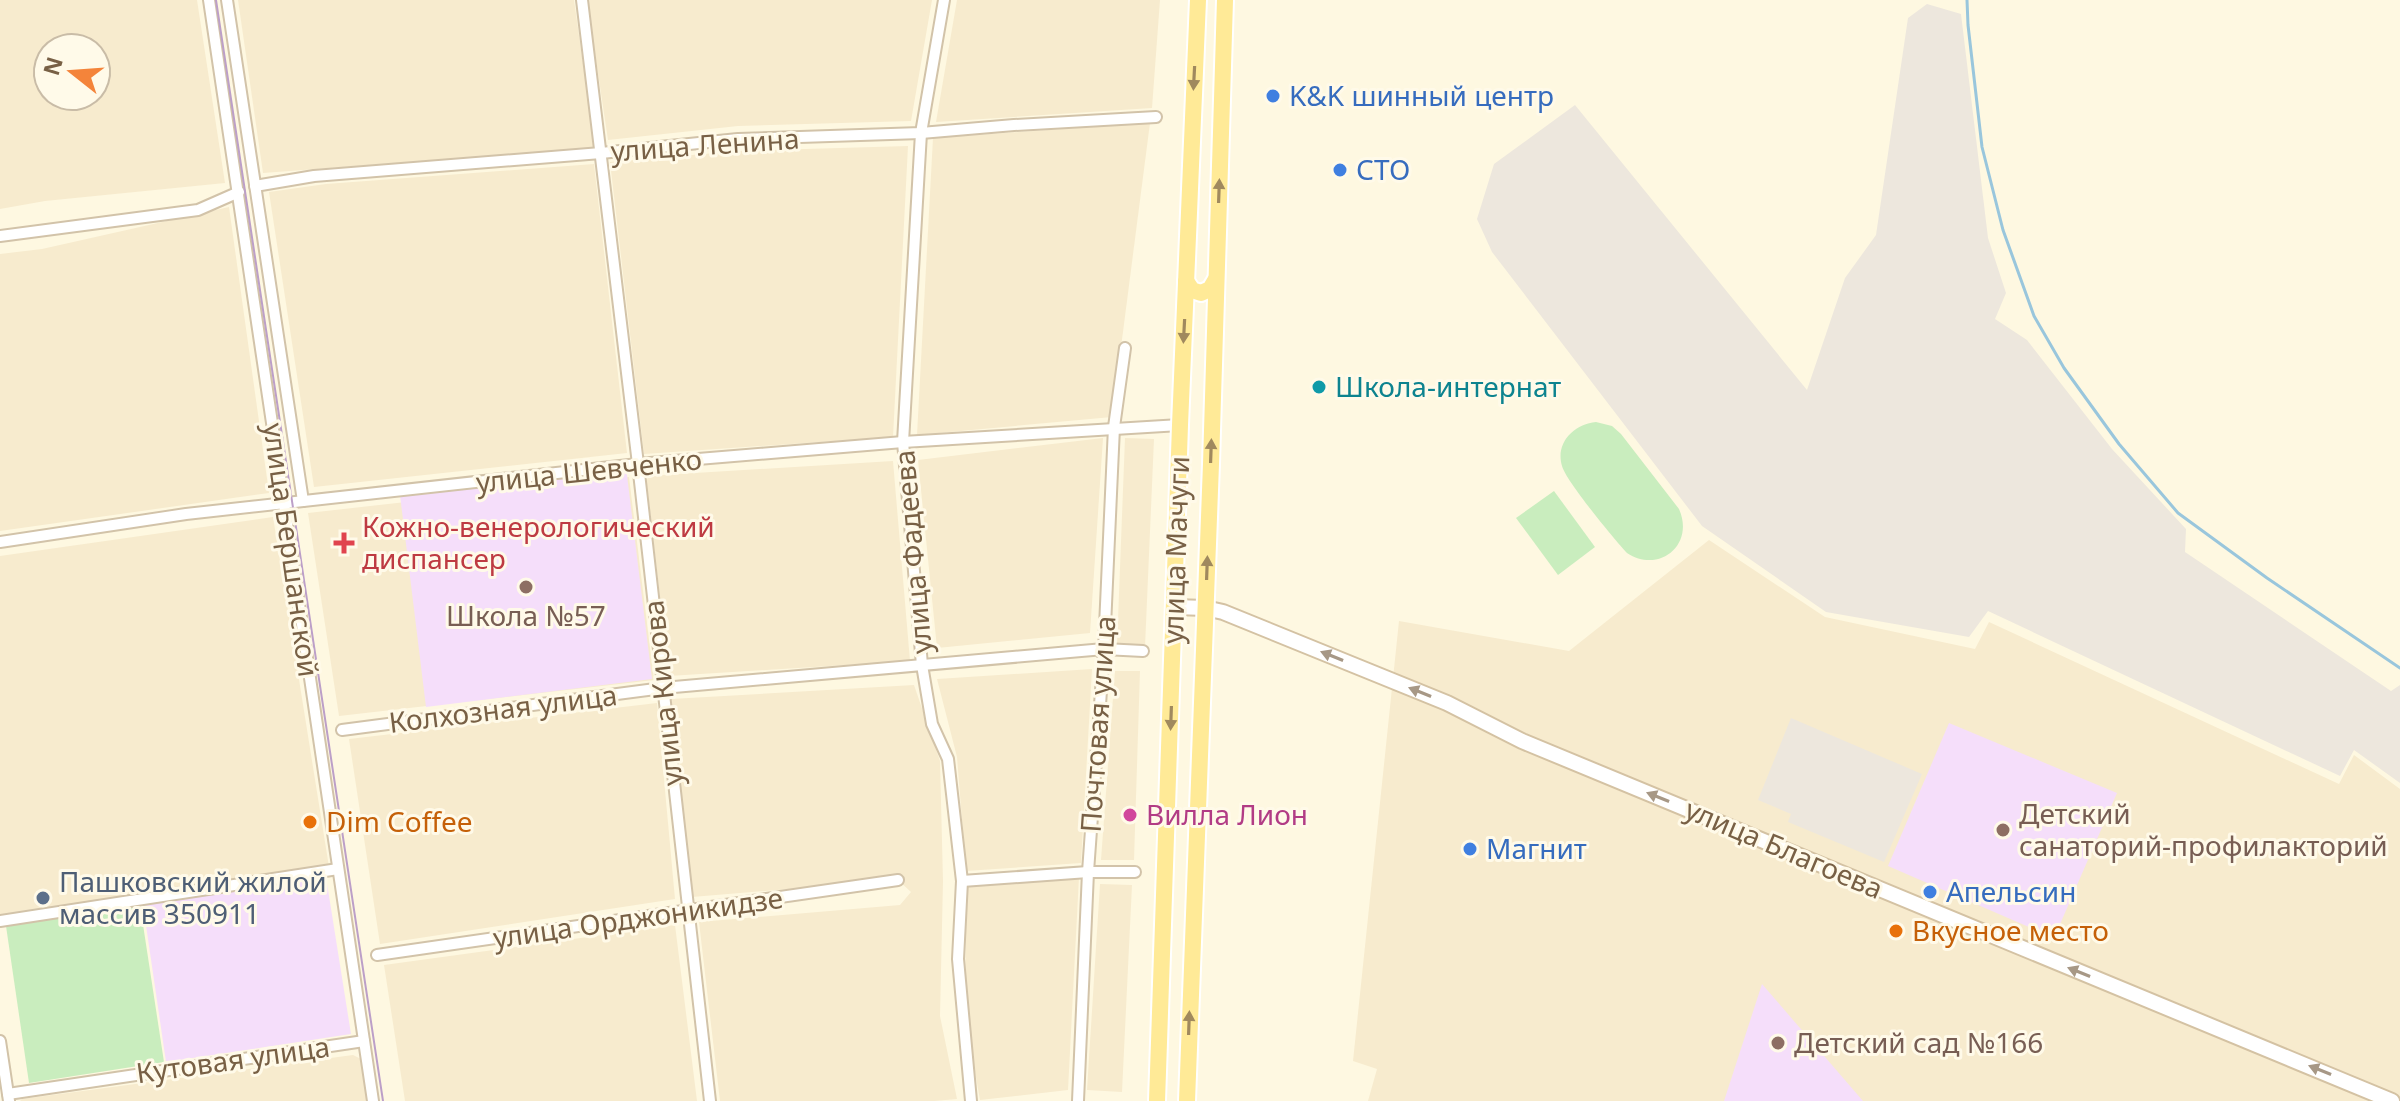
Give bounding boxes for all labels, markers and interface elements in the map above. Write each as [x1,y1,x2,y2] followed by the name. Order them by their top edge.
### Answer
[32,32,112,112] north arrow
[35,53,69,79] text: N
[1188,66,1201,91] one-way arrow
[1289,76,1554,114] place label: K&K шинный центр
[1264,87,1282,105] marker: K&K шинный центр
[609,118,801,170] street label: улица Ленина
[1356,150,1410,188] place label: СТО
[1331,161,1349,179] marker: СТО
[1213,178,1226,203] one-way arrow
[1177,319,1190,344] one-way arrow
[1335,367,1561,405] place label: Школа-интернат
[1310,378,1328,396] marker: Школа-интернат
[255,420,329,679] street label: улица Бершанской
[1205,438,1218,463] one-way arrow
[474,439,704,501] street label: улица Шевченко
[884,449,940,656] street label: улица Фадеева
[1153,455,1197,645] street label: улица Мачуги
[362,507,715,577] place label: Кожно-венерологический диспансер
[333,532,355,554] marker: Кожно-венерологический диспансер
[1200,555,1213,580] one-way arrow
[517,578,535,596] marker: Школа №57
[446,596,606,634] place label: Школа №57
[633,598,691,788] street label: улица Кирова
[1070,614,1124,833] street label: Почтовая улица
[1320,650,1344,663] one-way arrow
[387,675,619,741] street label: Колхозная улица
[1408,686,1432,699] one-way arrow
[1165,706,1178,731] one-way arrow
[1680,789,1889,907] street label: улица Благоева
[1646,790,1670,803] one-way arrow
[2019,794,2388,864] place label: Детский санаторий-профилакторий
[1146,795,1308,833] place label: Вилла Лион
[326,802,473,840] place label: Dim Coffee
[1121,806,1139,824] marker: Вилла Лион
[301,813,319,831] marker: Dim Coffee
[1994,821,2012,839] marker: Детский санаторий-профилакторий
[1486,829,1587,867] place label: Магнит
[1461,840,1479,858] marker: Магнит
[59,862,327,932] place label: Пашковский жилой массив 350911
[1946,872,2076,910] place label: Апельсин
[491,878,785,956] street label: улица Орджоникидзе
[1921,883,1939,901] marker: Апельсин
[34,889,52,907] marker: Пашковский жилой массив 350911
[1912,911,2109,949] place label: Вкусное место
[1887,922,1905,940] marker: Вкусное место
[2067,966,2091,979] one-way arrow
[1183,1010,1196,1035] one-way arrow
[1794,1023,2043,1061] place label: Детский сад №166
[134,1027,332,1091] street label: Кутовая улица
[1769,1034,1787,1052] marker: Детский сад №166
[2308,1064,2332,1077] one-way arrow

